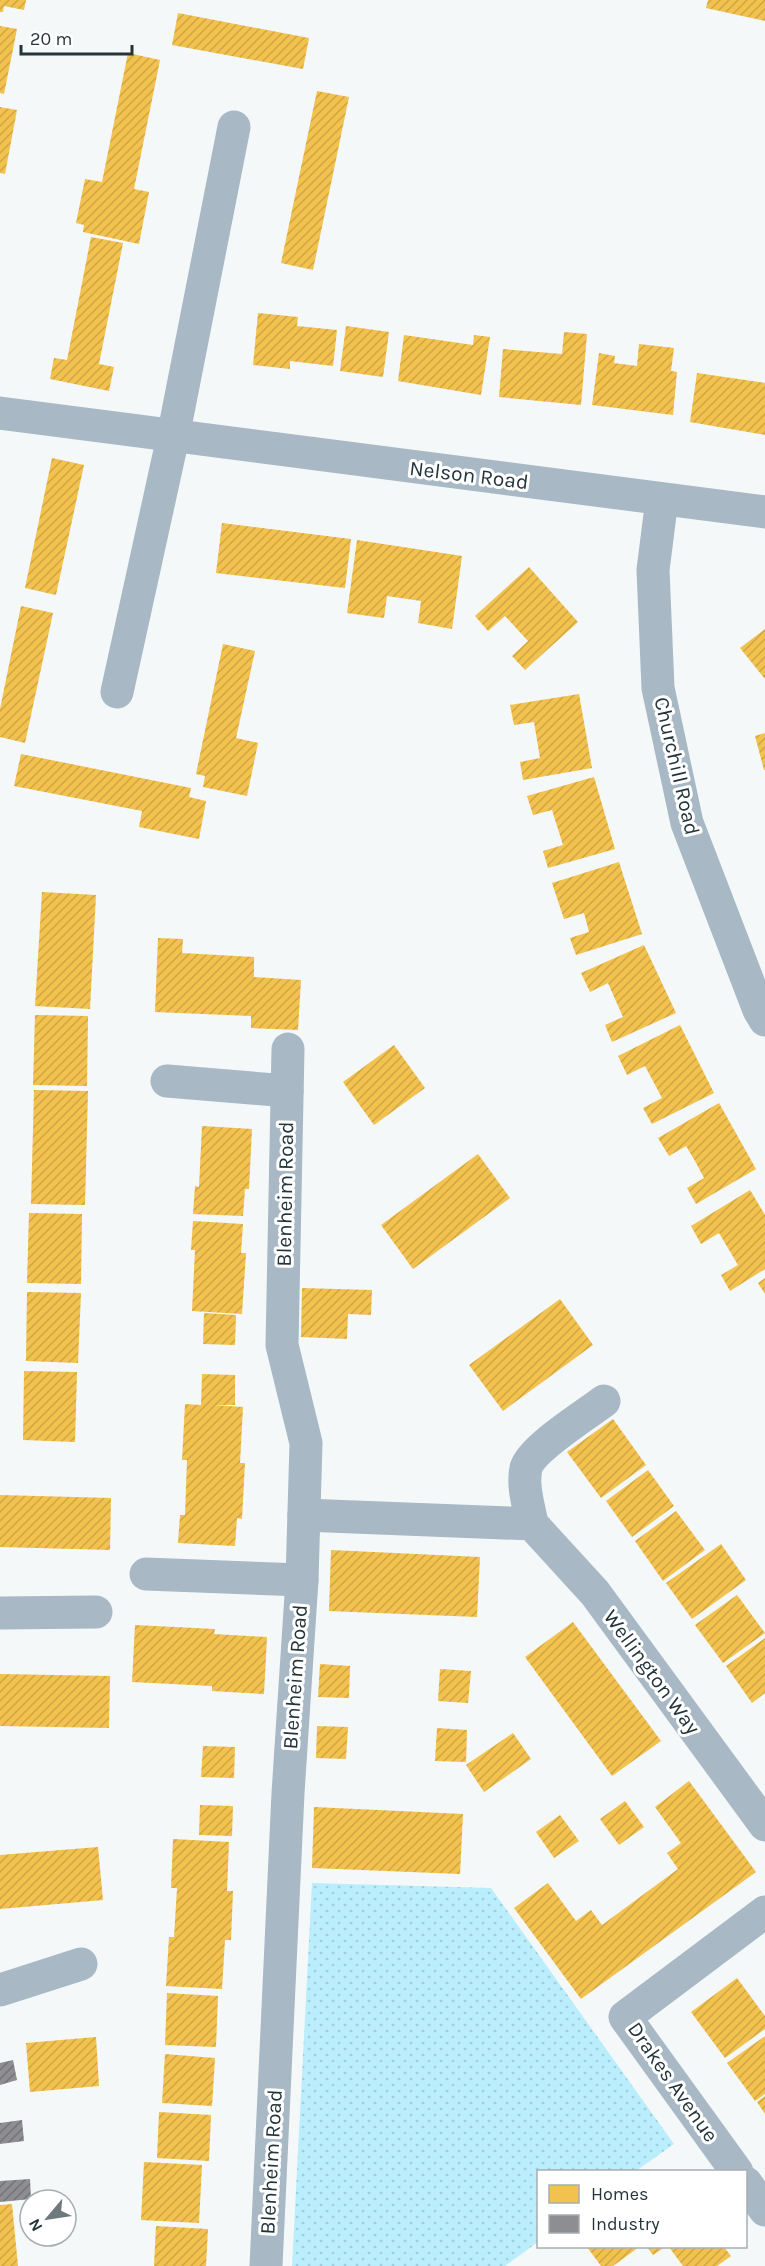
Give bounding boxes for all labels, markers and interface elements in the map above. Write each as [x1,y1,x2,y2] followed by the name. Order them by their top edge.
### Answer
[21,18,132,56] scale bar
[30,28,72,50] text: 20 m
[408,456,530,494] street label: Nelson Road
[649,695,705,837] street label: Churchill Road
[272,1121,298,1267] street label: Blenheim Road
[278,1604,312,1750] street label: Blenheim Road
[599,1605,705,1739] street label: Wellington Way
[623,2017,723,2147] street label: Drakes Avenue
[255,2089,287,2235] street label: Blenheim Road
[537,2170,747,2248] legend
[591,2183,648,2205] text: Homes
[18,2188,78,2248] north arrow
[591,2213,660,2235] text: Industry
[24,2215,46,2235] text: N

